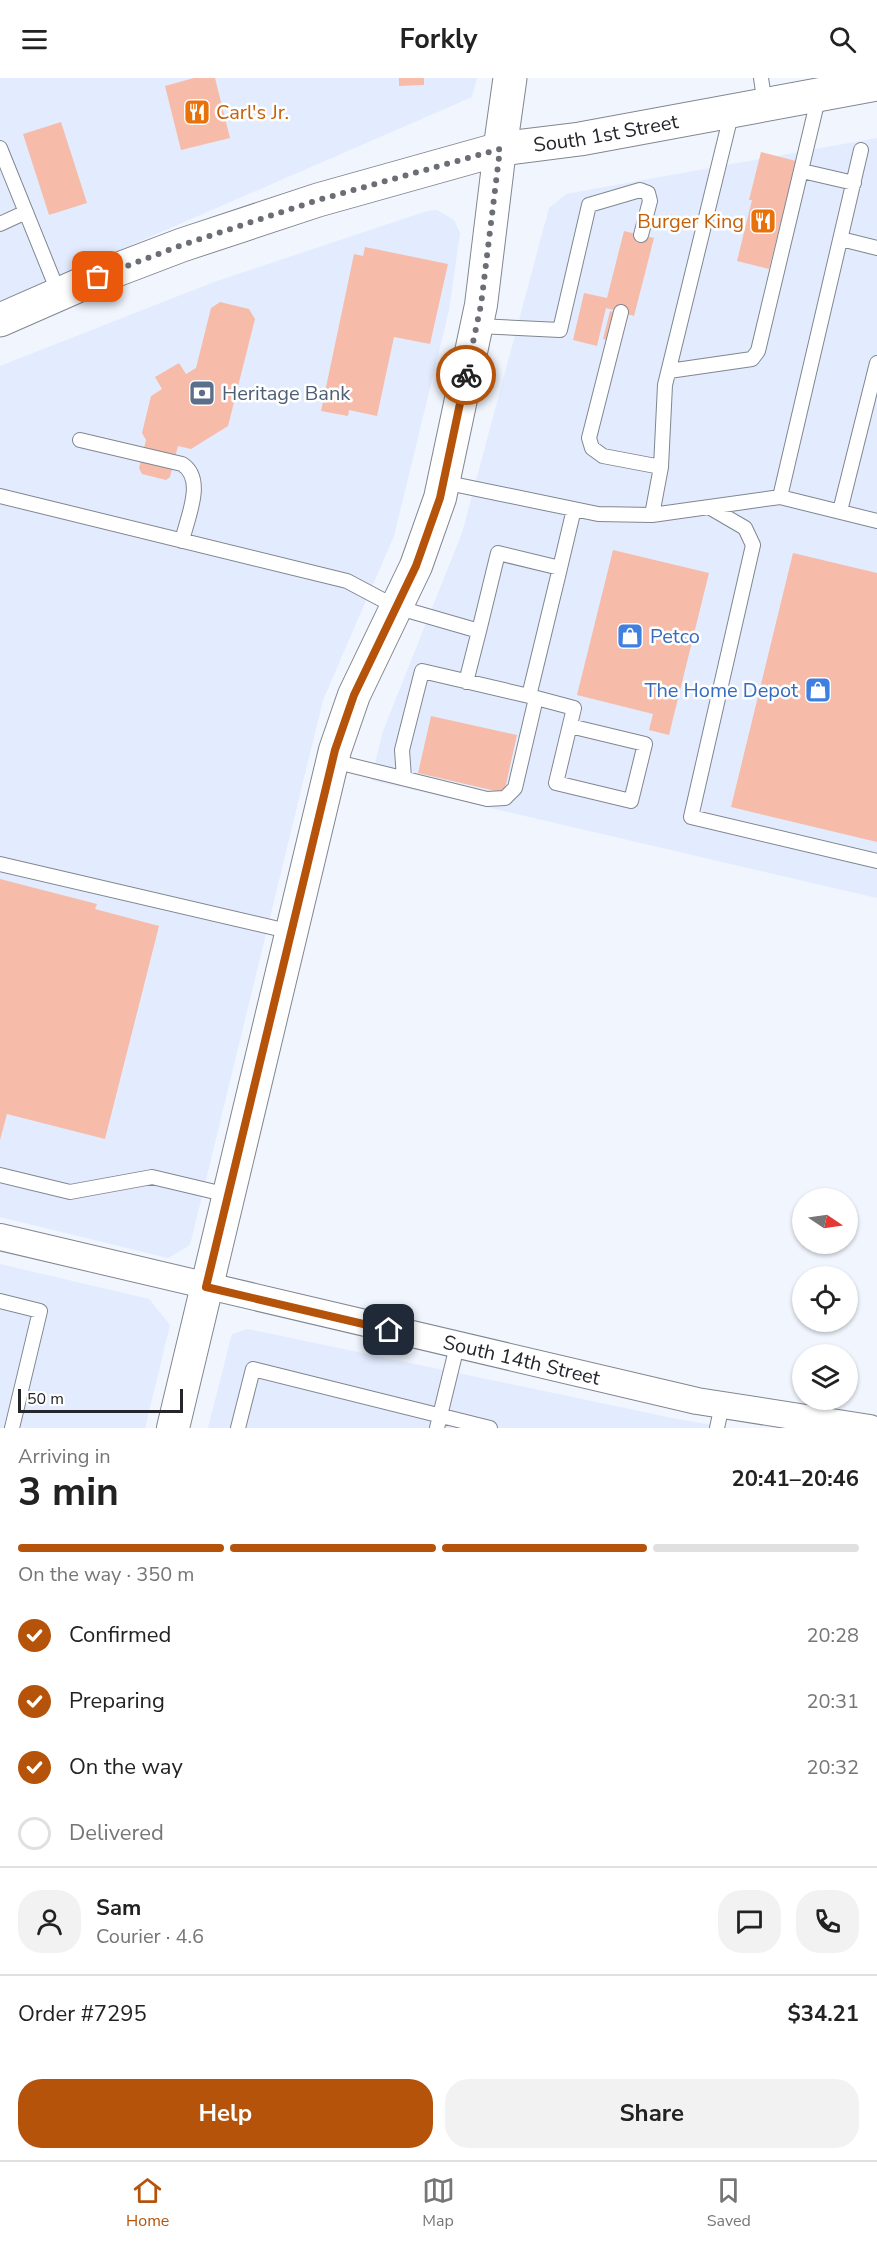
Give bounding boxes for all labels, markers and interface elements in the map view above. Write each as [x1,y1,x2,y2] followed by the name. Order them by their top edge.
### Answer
[400,21,477,58] text: Forkly
[18,23,51,56] icon: menu
[826,23,859,56] icon: search
[182,97,212,127] restaurant icon: Carl's Jr.
[216,99,289,126] place label: Carl's Jr.
[532,107,681,158] street label: South 1st Street
[748,206,778,236] restaurant icon: Burger King
[637,208,744,235] place label: Burger King
[72,251,123,302] pin
[81,260,114,293] icon: bag
[436,345,496,405] courier
[450,359,483,392] icon: bike
[187,378,217,408] bank icon: Heritage Bank
[222,380,351,407] place label: Heritage Bank
[615,621,645,651] shop icon: Petco
[650,623,700,650] place label: Petco
[803,675,833,705] shop icon: The Home Depot
[644,677,799,704] place label: The Home Depot
[792,1188,858,1254] north arrow
[792,1188,858,1410] map controls
[792,1266,858,1332] button: locate
[363,1304,414,1355] pin
[372,1313,405,1346] icon: home
[441,1328,604,1391] street label: South 14th Street
[792,1344,858,1410] button: layers
[18,1386,183,1414] scale bar
[27,1388,64,1410] text: 50 m
[18,1443,111,1470] text: Arriving in
[731,1464,859,1494] text: 20:41–20:46
[18,1466,119,1519] text: 3 min
[18,1561,194,1588] text: On the way · 350 m
[18,1619,51,1652] icon: check
[69,1620,171,1650] text: Confirmed
[806,1622,859,1649] text: 20:28
[18,1685,51,1718] icon: check
[69,1686,165,1716] text: Preparing
[806,1688,859,1715] text: 20:31
[18,1751,51,1784] icon: check
[69,1752,183,1782] text: On the way
[806,1754,859,1781] text: 20:32
[69,1818,164,1848] text: Delivered
[18,1890,81,1953] button: person
[718,1890,781,1953] button: chat
[796,1890,859,1953] button: phone
[96,1893,141,1923] text: Sam
[96,1923,204,1950] text: Courier · 4.6
[18,1999,147,2029] text: Order #7295
[788,1999,859,2029] text: $34.21
[18,2079,433,2148] button: Help
[445,2079,859,2148] button: Share
[126,2174,169,2232] tab: Home
[422,2174,455,2232] tab: Map
[707,2174,751,2232] tab: Saved

